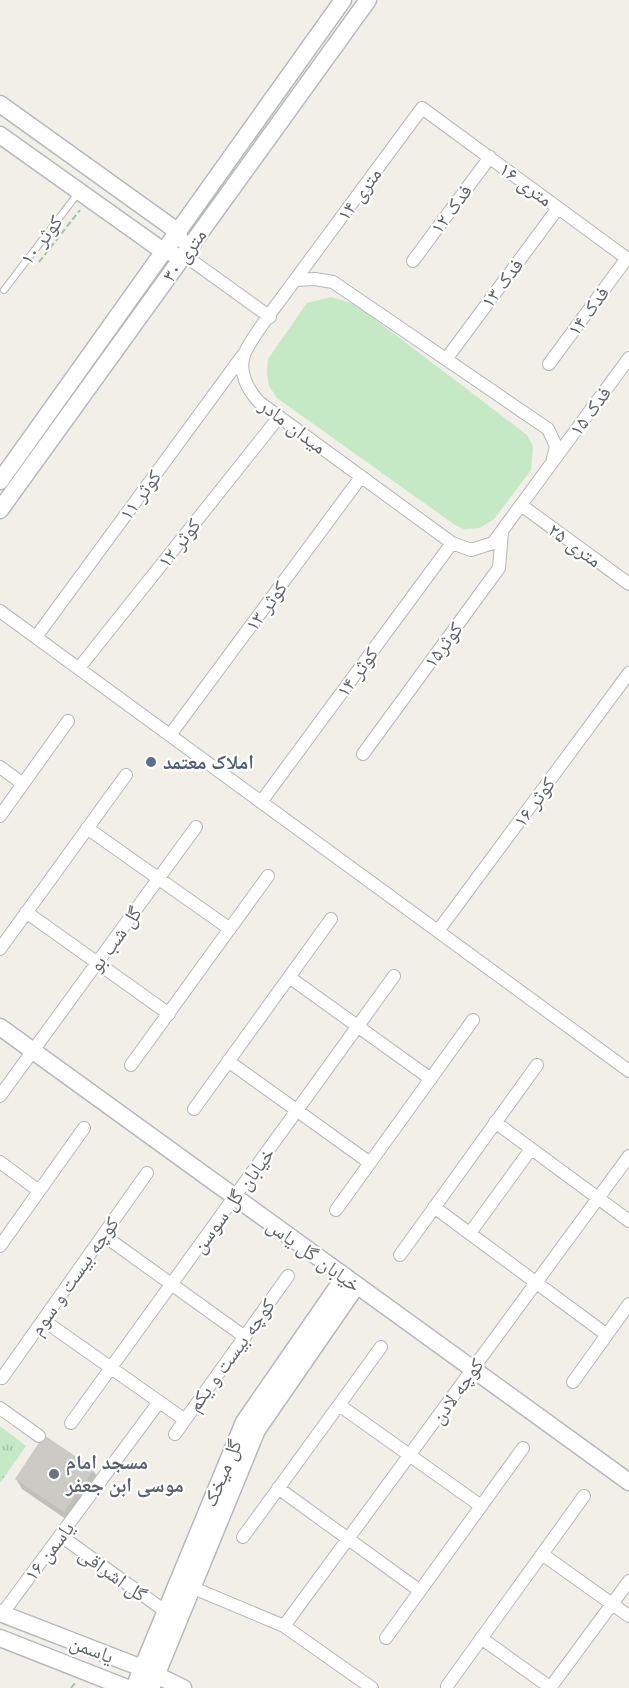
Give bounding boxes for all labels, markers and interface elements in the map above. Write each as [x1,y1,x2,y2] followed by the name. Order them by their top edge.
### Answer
[495,157,557,211] street label: ۱۶ متری
[332,163,386,225] street label: ۱۴ متری
[425,179,477,239] street label: فدک ۱۲
[15,210,67,270] street label: کوثر ۱۰
[157,224,211,286] street label: ۳۰ متری
[476,254,528,312] street label: فدک ۱۳
[562,281,614,341] street label: فدک ۱۴
[564,381,616,441] street label: فدک ۱۵
[254,392,331,459] street label: میدان مادر
[114,465,166,525] street label: کوثر ۱۱
[152,514,206,572] street label: کوثر ۱۲
[544,518,606,572] street label: ۲۵ متری
[240,576,292,636] street label: کوثر ۱۳
[418,617,468,673] street label: کوثر۱۵
[331,642,383,702] street label: کوثر ۱۴
[163,750,254,774] place label: املاک معتمد
[144,755,158,769] marker: املاک معتمد
[508,772,560,832] street label: کوثر ۱۶
[83,901,147,976] street label: گل شب بو
[186,1142,280,1258] street label: خیابان گل سوسن
[24,1212,125,1341] street label: کوچه بیست و سوم
[262,1213,366,1297] street label: خیابان گل یاس
[182,1294,282,1417] street label: کوچه بیست و یکم
[425,1354,489,1428] street label: کوچه لادن
[197,1436,247,1510] street label: گل میخک
[65,1450,184,1498] place label: مسجد امام موسی ابن جعفر
[47,1467,61,1481] marker: مسجد امام موسی ابن جعفر
[19,1516,79,1586] street label: یاسمن ۱۶
[74,1541,152,1607] street label: گل اشراقی
[67,1630,117,1668] street label: یاسمن

